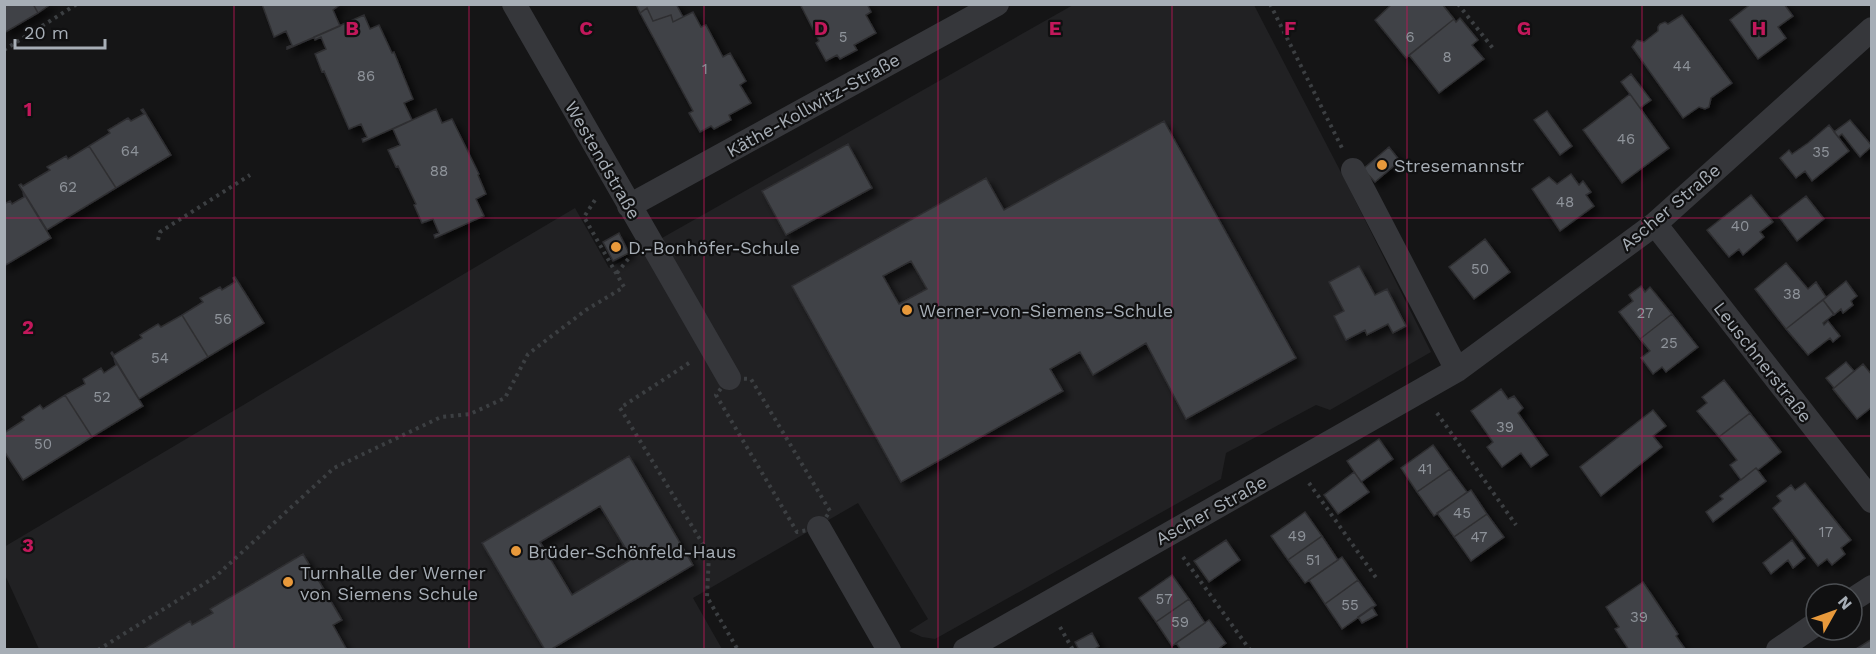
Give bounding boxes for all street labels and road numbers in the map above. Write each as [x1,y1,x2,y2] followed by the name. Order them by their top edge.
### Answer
[723,49,903,161] street label: Käthe-Kollwitz-Straße
[561,97,645,223] street label: Westendstraße
[1616,159,1724,255] street label: Ascher Straße
[1709,298,1817,426] street label: Leuschnerstraße
[1152,471,1270,549] street label: Ascher Straße

